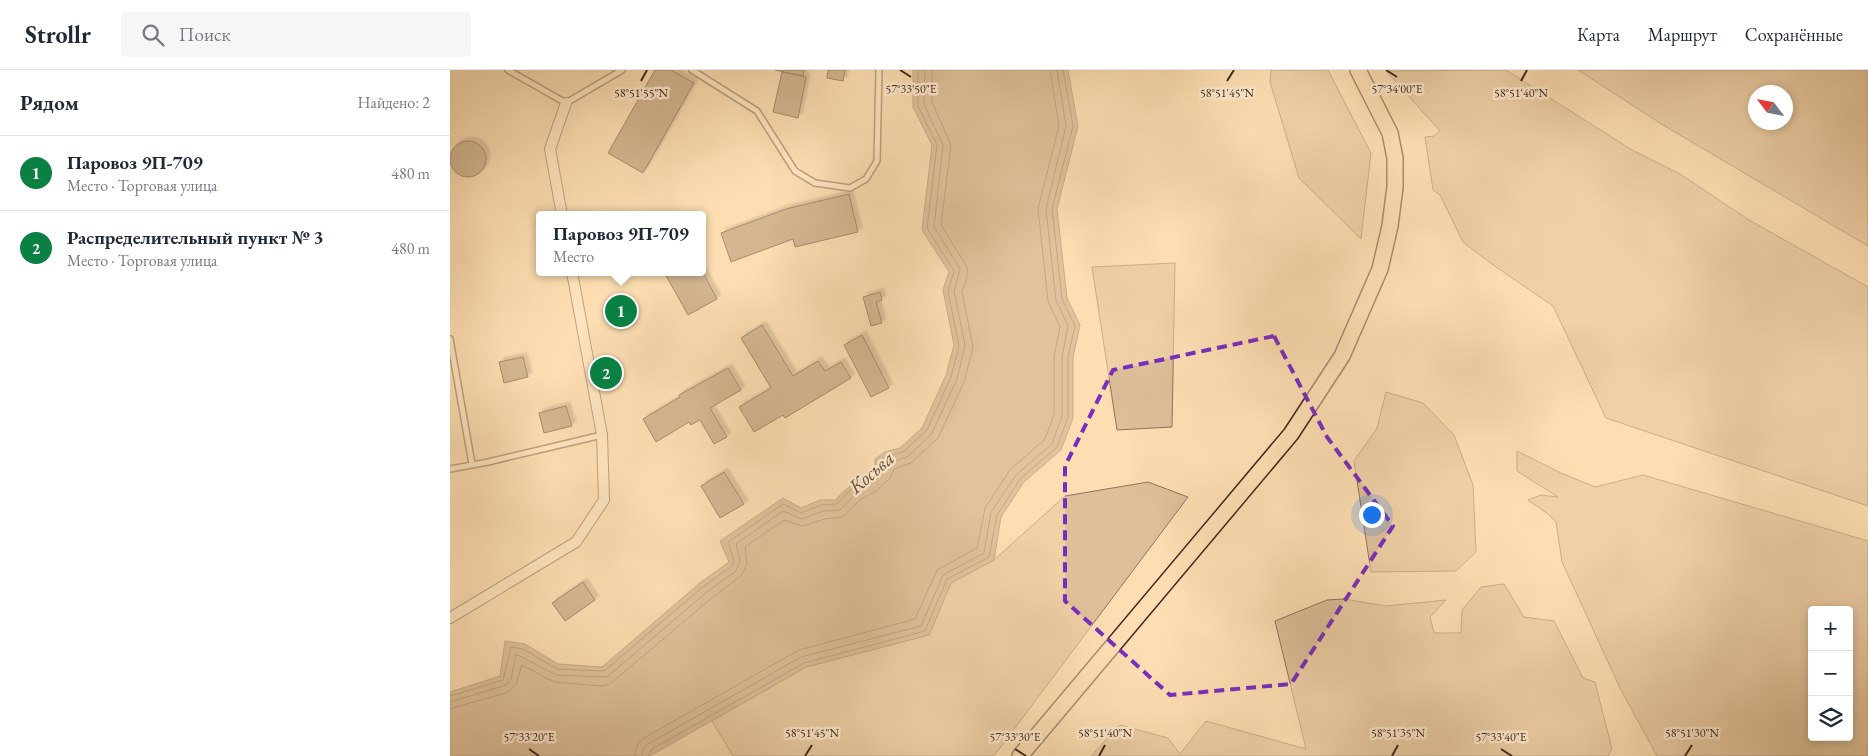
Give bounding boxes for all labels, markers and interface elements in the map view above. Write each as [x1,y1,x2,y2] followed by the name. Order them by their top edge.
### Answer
[121,12,471,57] search box
[25,19,91,50] text: Strollr
[139,21,167,49] icon: search
[179,22,231,47] text: Поиск
[1577,23,1620,46] text: Карта
[1648,23,1717,46] text: Маршрут
[1745,23,1843,46] text: Сохранённые
[885,81,937,97] text: 57°33'50"E
[1371,81,1423,97] text: 57°34'00"E
[614,85,668,101] text: 58°51'55"N
[1200,85,1254,101] text: 58°51'45"N
[1494,85,1548,101] text: 58°51'40"N
[1748,85,1793,130] north arrow
[20,89,79,116] text: Рядом
[358,92,430,113] text: Найдено: 2
[67,150,203,175] text: Паровоз 9П-709
[32,163,40,184] text: 1
[391,163,430,184] text: 480 m
[67,175,218,196] text: Место · Торговая улица
[536,211,706,276] popup
[553,221,689,246] text: Паровоз 9П-709
[67,225,324,250] text: Распределительный пункт № 3
[32,238,40,259] text: 2
[391,238,430,259] text: 480 m
[553,246,594,267] text: Место
[67,250,218,271] text: Место · Торговая улица
[605,292,637,330] pin: 1
[590,354,622,392] pin: 2
[842,445,899,500] water label: Косьва
[1359,502,1385,528] your location
[1808,606,1853,741] map controls
[1808,606,1853,651] button: +
[1808,651,1853,696] button: −
[1808,696,1853,741] button: layers
[785,725,839,741] text: 58°51'45"N
[1078,725,1132,741] text: 58°51'40"N
[1371,725,1425,741] text: 58°51'35"N
[1665,725,1719,741] text: 58°51'30"N
[503,729,555,745] text: 57°33'20"E
[989,729,1041,745] text: 57°33'30"E
[1475,729,1527,745] text: 57°33'40"E

